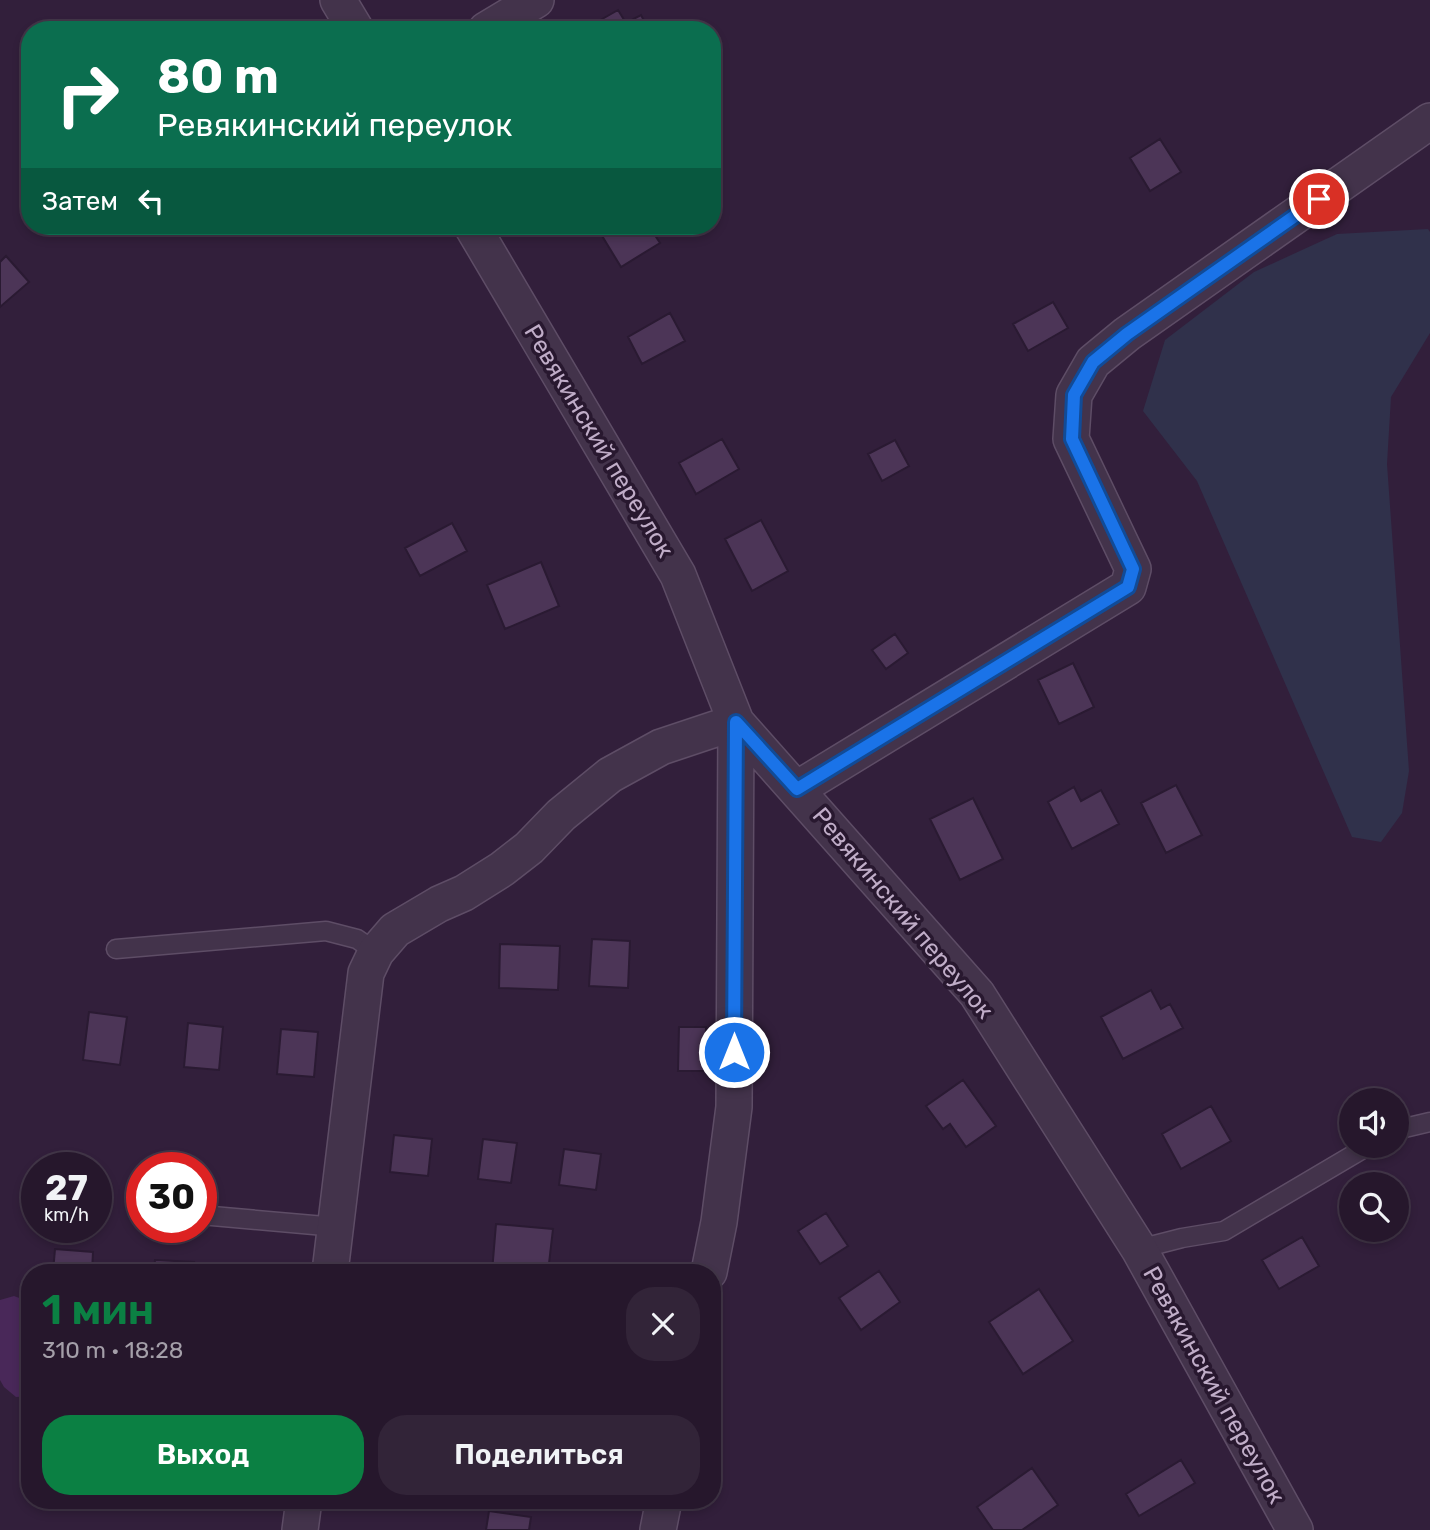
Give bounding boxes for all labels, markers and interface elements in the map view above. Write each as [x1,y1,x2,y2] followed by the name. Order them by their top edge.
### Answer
[157,47,279,105] text: 80 m
[42,49,133,140] icon: right
[157,106,512,144] text: Ревякинский переулок
[1289,169,1349,229] pin
[1300,180,1338,218] icon: arrive
[132,182,170,220] icon: left
[42,186,118,217] text: Затем
[518,320,680,563] street label: Ревякинский переулок
[807,802,999,1024] street label: Ревякинский переулок
[697,1015,771,1089] position arrow
[1339,1088,1409,1242] map controls
[1339,1088,1409,1158] button: sound
[126,1152,217,1243] speed limit sign: 30
[45,1167,88,1209] text: 27
[1339,1172,1409,1242] button: search
[44,1204,89,1226] text: km/h
[1137,1262,1291,1508] street label: Ревякинский переулок
[42,1285,154,1335] text: 1 мин
[626,1287,700,1361] button: close
[42,1336,183,1364] text: 310 m · 18:28
[42,1415,364,1495] button: Выход
[378,1415,700,1495] button: Поделиться

